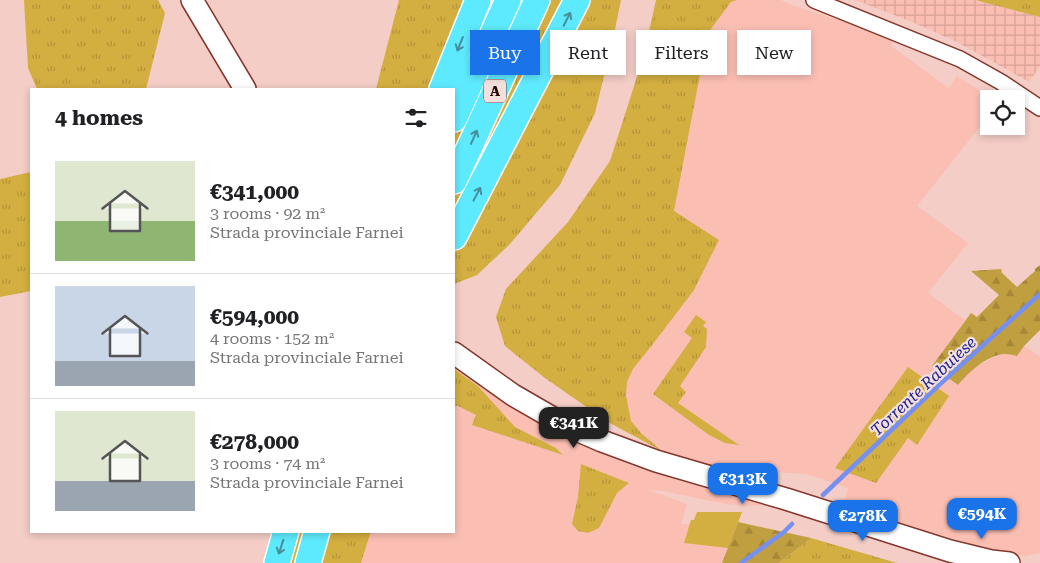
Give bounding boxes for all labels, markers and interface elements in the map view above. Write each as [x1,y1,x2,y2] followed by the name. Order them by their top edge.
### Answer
[562,11,572,26] one-way arrow
[470,30,540,75] chip: Buy
[550,30,626,75] chip: Rent
[636,30,727,75] chip: Filters
[737,30,811,75] chip: New
[455,36,464,52] one-way arrow
[484,80,506,102] road number: A
[980,90,1025,135] map controls
[980,90,1025,135] button: locate
[402,104,430,132] icon: filters
[55,106,143,130] text: 4 homes
[469,130,479,145] one-way arrow
[210,180,299,204] text: €341,000
[95,181,155,241] icon: home
[472,187,482,202] one-way arrow
[210,204,325,223] text: 3 rooms · 92 m²
[210,223,404,242] text: Strada provinciale Farnei
[210,305,299,329] text: €594,000
[95,306,155,366] icon: home
[210,329,334,348] text: 4 rooms · 152 m²
[867,333,980,440] water label: Torrente Rabuiese
[210,348,404,367] text: Strada provinciale Farnei
[539,406,609,449] pin: €341K
[550,413,598,432] text: €341K
[210,430,299,454] text: €278,000
[95,431,155,491] icon: home
[210,454,325,473] text: 3 rooms · 74 m²
[708,462,778,505] pin: €313K
[719,469,767,488] text: €313K
[210,473,404,492] text: Strada provinciale Farnei
[947,498,1017,540] pin: €594K
[828,500,898,542] pin: €278K
[958,504,1006,523] text: €594K
[839,506,887,525] text: €278K
[276,539,286,555] one-way arrow

